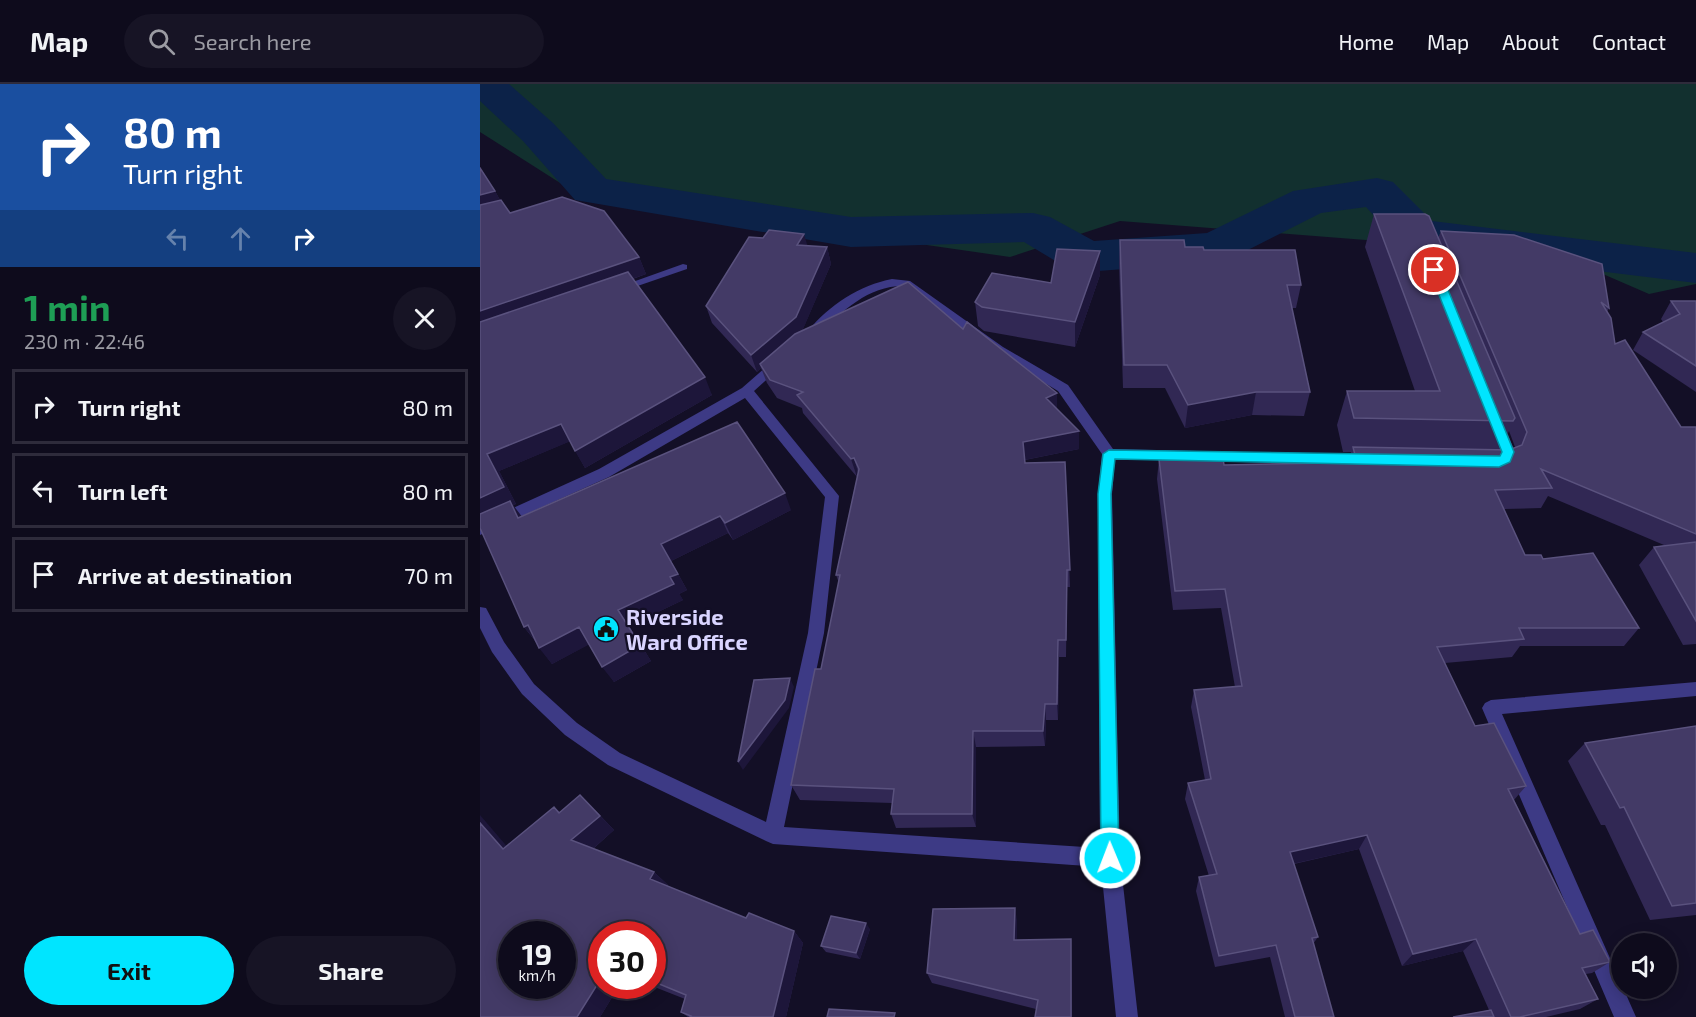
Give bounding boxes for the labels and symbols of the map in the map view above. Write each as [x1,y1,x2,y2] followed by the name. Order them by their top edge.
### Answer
[1408,244,1459,295] pin
[626,603,748,654] place label: Riverside Ward Office
[591,614,621,644] public building icon: Riverside Ward Office
[1078,826,1142,890] position arrow
[588,921,666,999] speed limit sign: 30

